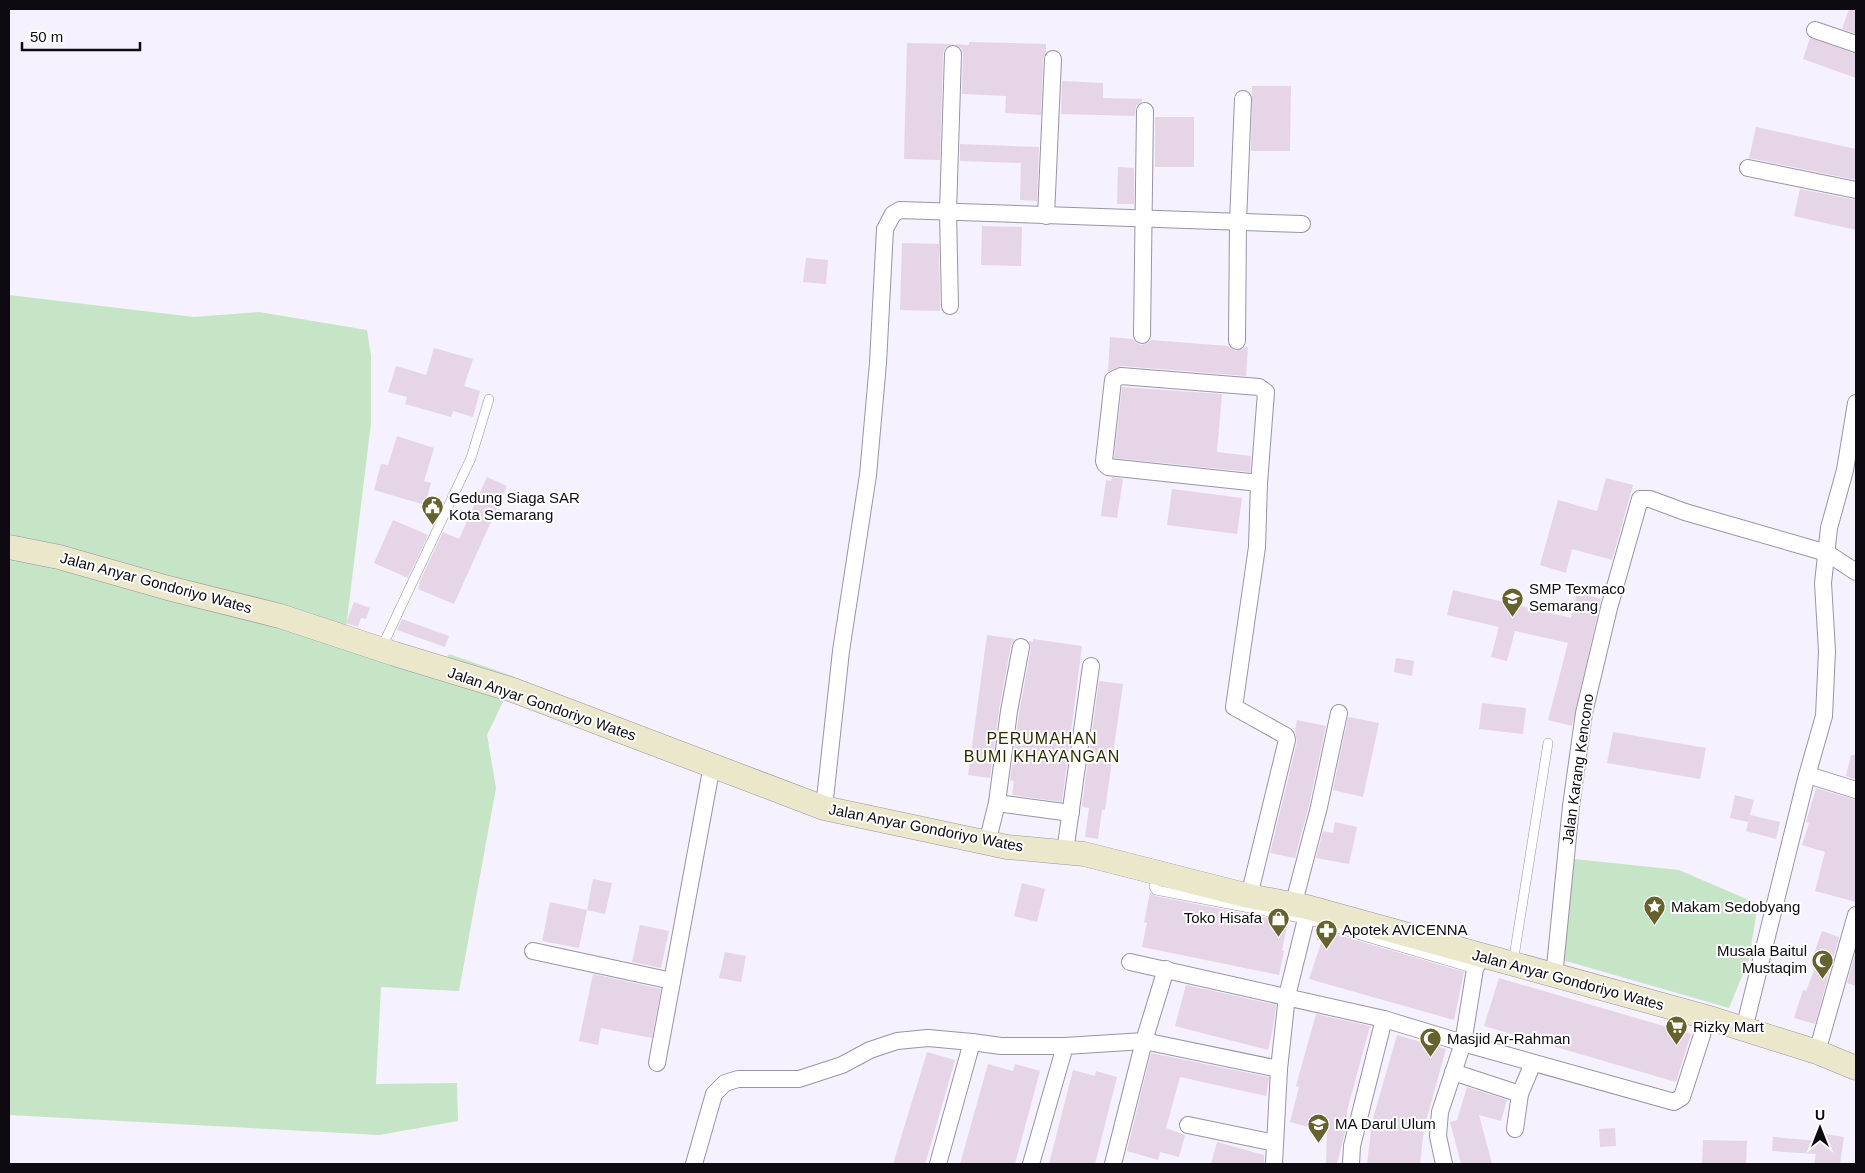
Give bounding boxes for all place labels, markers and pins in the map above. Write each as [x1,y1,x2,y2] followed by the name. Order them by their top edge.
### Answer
[449,489,580,523] place label: Gedung Siaga SAR Kota Semarang
[421,495,445,526] public building icon: Gedung Siaga SAR Kota Semarang
[1529,580,1625,614] place label: SMP Texmaco Semarang
[1501,586,1525,617] school or university icon: SMP Texmaco Semarang
[1643,895,1667,926] place icon: Makam Sedobyang
[1671,898,1800,915] place label: Makam Sedobyang
[1266,906,1290,937] shop icon: Toko Hisafa
[1184,909,1263,926] place label: Toko Hisafa
[1314,918,1338,949] pharmacy icon: Apotek AVICENNA
[1342,921,1468,938] place label: Apotek AVICENNA
[1717,942,1807,976] place label: Musala Baitul Mustaqim
[1811,948,1835,979] mosque icon: Musala Baitul Mustaqim
[1665,1015,1689,1046] supermarket icon: Rizky Mart
[1693,1018,1765,1035] place label: Rizky Mart
[1419,1027,1443,1058] mosque icon: Masjid Ar-Rahman
[1447,1030,1570,1047] place label: Masjid Ar-Rahman
[1307,1112,1331,1143] school or university icon: MA Darul Ulum
[1335,1115,1436,1132] place label: MA Darul Ulum

